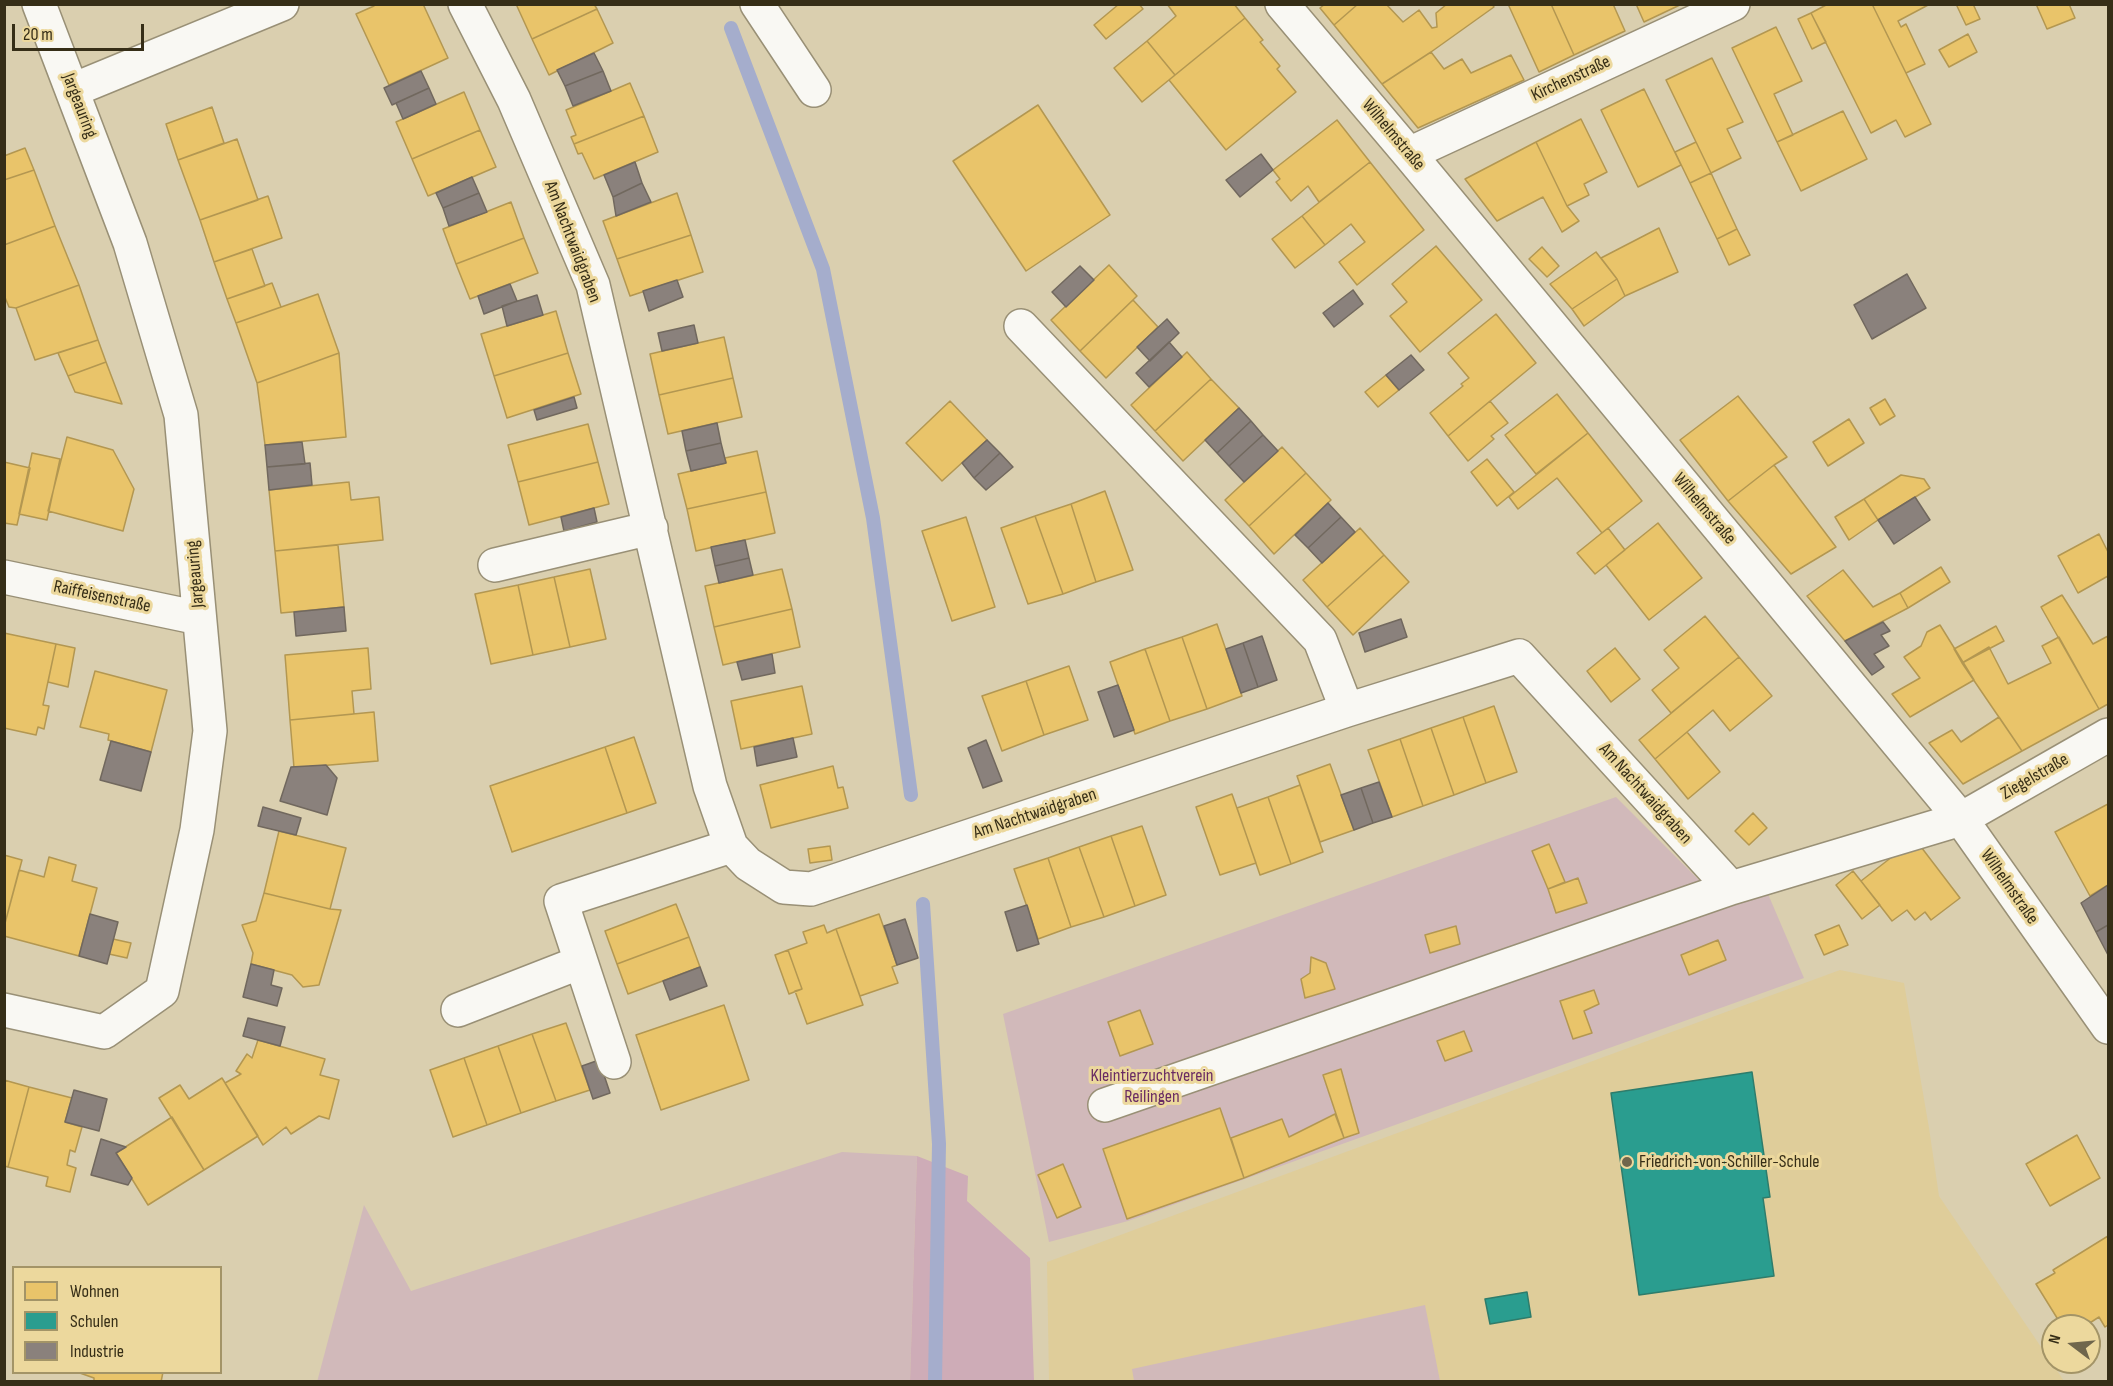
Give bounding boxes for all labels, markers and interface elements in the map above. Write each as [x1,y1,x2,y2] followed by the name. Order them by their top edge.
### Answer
[15,12,147,50] scale bar
[23,24,53,45] text: 20 m
[1528,51,1614,107] street label: Kirchenstraße
[57,71,101,141] street label: Jargeauring
[1357,95,1429,175] street label: Wilhelmstraße
[539,178,605,306] street label: Am Nachtwaidgraben
[1668,469,1740,549] street label: Wilhelmstraße
[182,539,210,609] street label: Jargeauring
[51,576,153,618] street label: Raiffeisenstraße
[1594,739,1696,849] street label: Am Nachtwaidgraben
[1997,749,2073,805] street label: Ziegelstraße
[971,784,1099,844] street label: Am Nachtwaidgraben
[1975,845,2043,929] street label: Wilhelmstraße
[1091,1065,1213,1108] park label: Kleintierzuchtverein Reilingen
[1639,1151,1820,1173] place label: Friedrich-von-Schiller-Schule
[1620,1155,1634,1169] marker: Friedrich-von-Schiller-Schule
[12,1266,222,1374] legend
[70,1281,119,1302] text: Wohnen
[70,1311,118,1332] text: Schulen
[2041,1314,2101,1374] north arrow
[2045,1333,2065,1346] text: N
[70,1341,124,1362] text: Industrie

